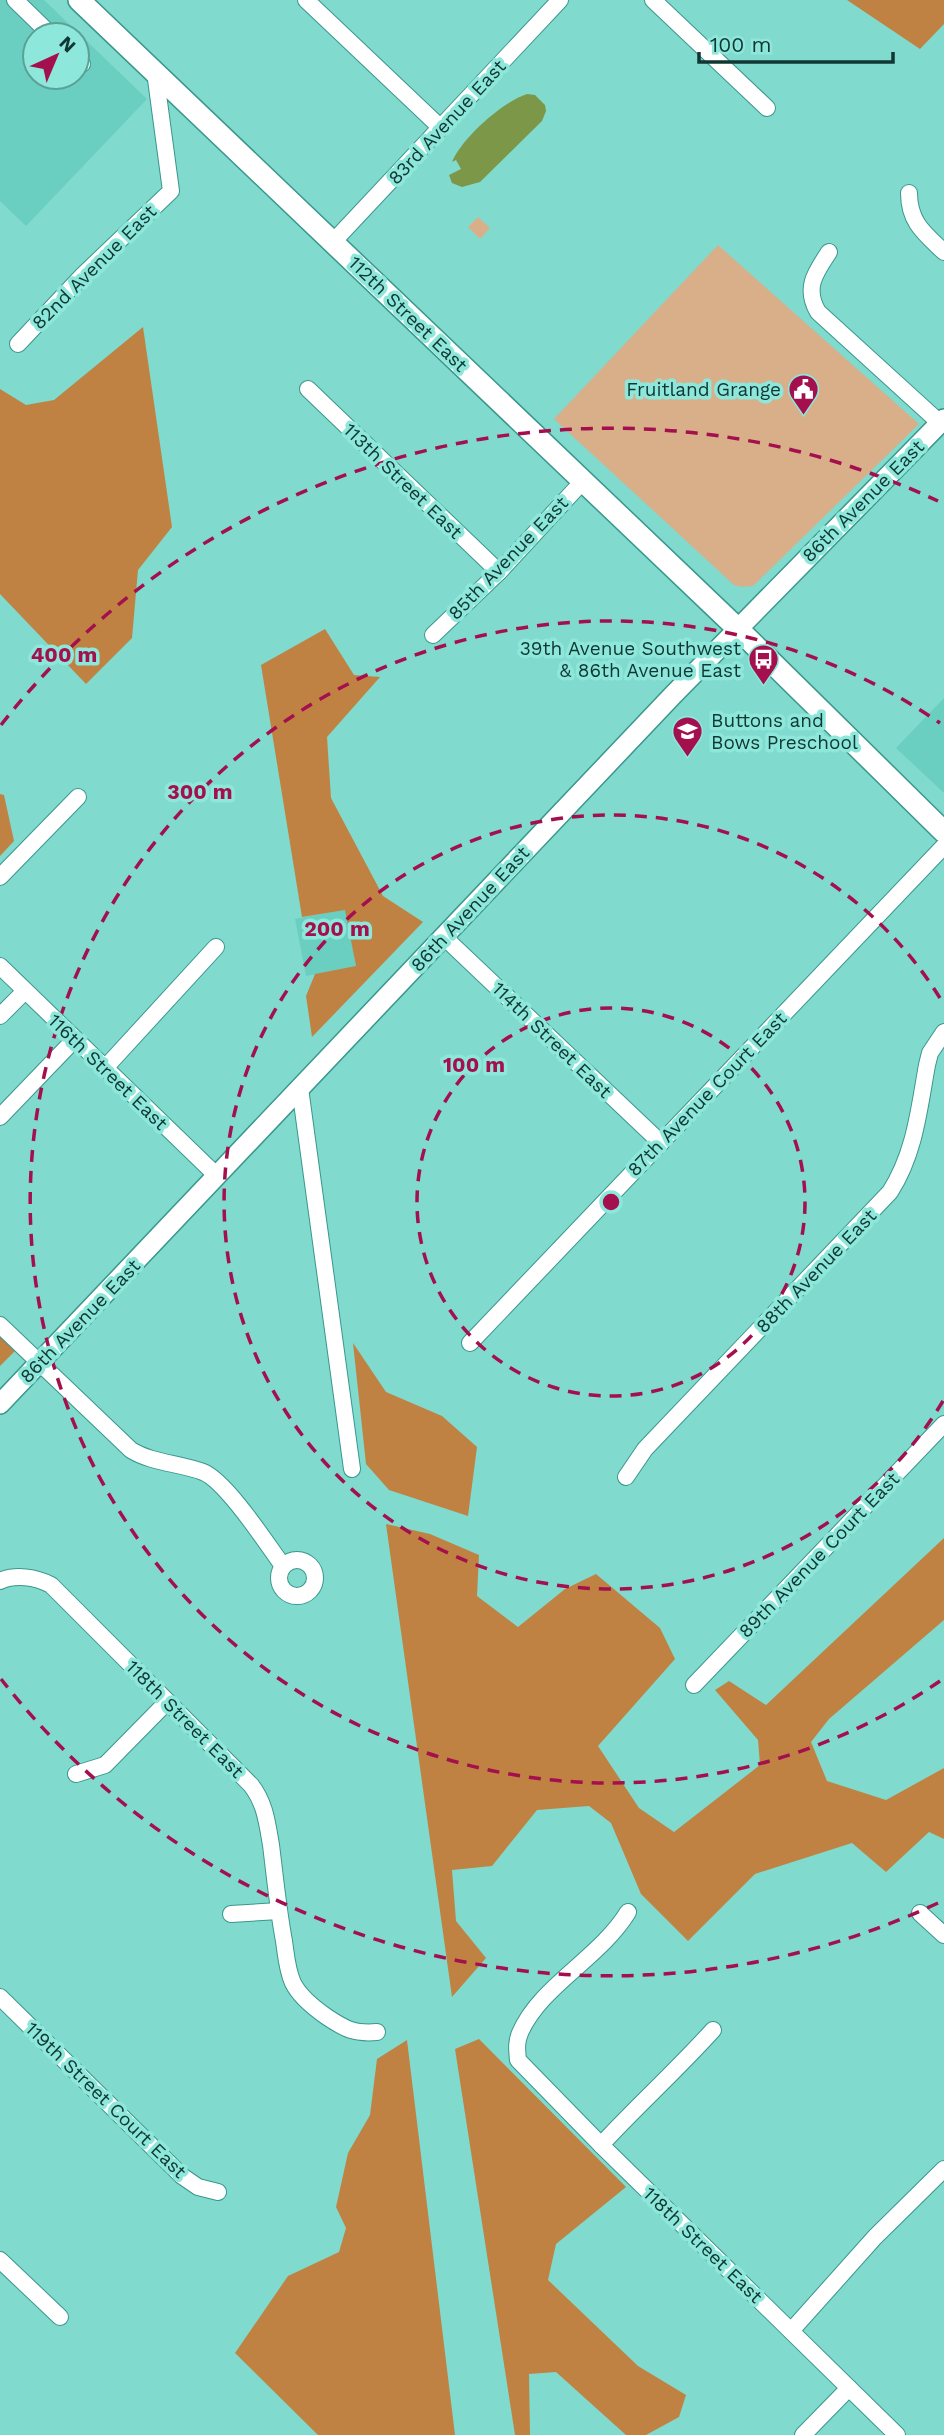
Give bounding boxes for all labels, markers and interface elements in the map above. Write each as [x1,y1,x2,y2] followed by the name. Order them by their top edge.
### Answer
[21,21,91,91] north arrow
[699,21,893,65] scale bar
[54,31,81,57] text: N
[710,32,772,57] text: 100 m
[383,55,511,189] street label: 83rd Avenue East
[27,200,161,334] street label: 82nd Avenue East
[344,251,472,377] street label: 112th Street East
[787,372,821,416] public building icon: Fruitland Grange
[626,378,781,401] place label: Fruitland Grange
[339,418,467,544] street label: 113th Street East
[797,435,929,567] street label: 86th Avenue East
[443,491,573,625] street label: 85th Avenue East
[520,637,741,682] place label: 39th Avenue Southwest & 86th Avenue East
[31,642,97,667] text: 400 m
[747,642,781,686] bus stop icon: 39th Avenue Southwest & 86th Avenue East
[711,709,858,754] place label: Buttons and Bows Preschool
[671,714,705,758] school or university icon: Buttons and Bows Preschool
[167,779,233,804] text: 300 m
[406,841,534,977] street label: 86th Avenue East
[304,916,370,941] text: 200 m
[487,977,617,1103] street label: 114th Street East
[623,1007,791,1181] street label: 87th Avenue Court East
[44,1009,173,1135] street label: 116th Street East
[443,1052,505,1077] text: 100 m
[599,1190,623,1214] centre of rings
[751,1204,881,1338] street label: 88th Avenue East
[15,1254,145,1388] street label: 86th Avenue East
[734,1467,904,1643] street label: 89th Avenue Court East
[121,1655,249,1783] street label: 118th Street East
[21,2017,191,2183] street label: 119th Street Court East
[638,2182,768,2308] street label: 118th Street East

